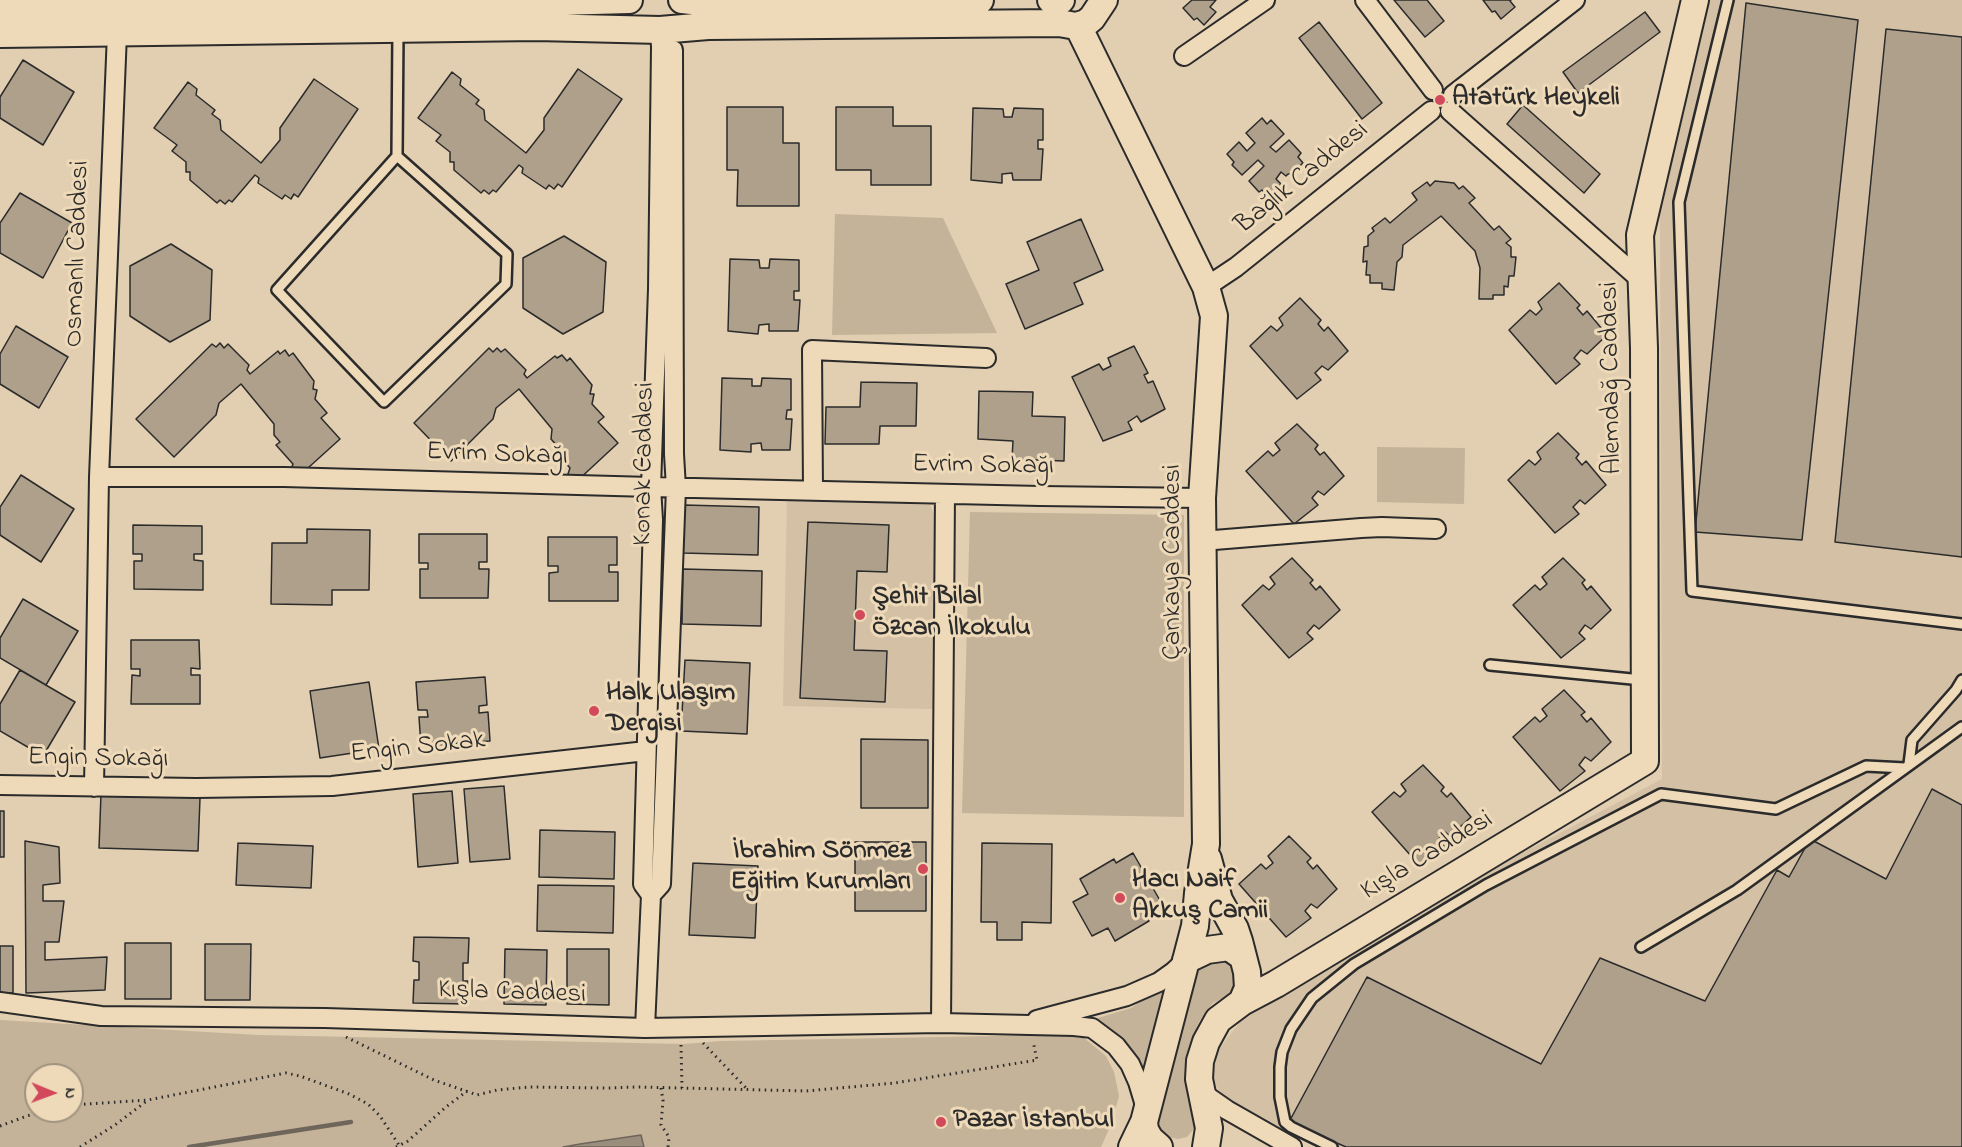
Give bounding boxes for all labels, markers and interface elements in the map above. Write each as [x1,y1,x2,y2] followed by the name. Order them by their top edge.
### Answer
[1452,84,1620,116] place label: Atatürk Heykeli
[1433,93,1447,107] marker: Atatürk Heykeli
[1230,115,1376,243] street label: Bağlık Caddesi
[60,160,98,348] street label: Osmanlı Caddesi
[1595,281,1631,475] street label: Alemdağ Caddesi
[628,382,664,546] street label: Konak Caddesi
[426,437,568,475] street label: Evrim Sokağı
[912,450,1054,484] street label: Evrim Sokağı
[1159,464,1191,660] street label: Çankaya Caddesi
[872,583,1031,646] place label: Şehit Bilal Özcan İlkokulu
[853,608,867,622] marker: Şehit Bilal Özcan İlkokulu
[606,679,735,742] place label: Halk Ulaşım Dergisi
[587,704,601,718] marker: Halk Ulaşım Dergisi
[349,726,487,772] street label: Engin Sokak
[27,743,169,777] street label: Engin Sokağı
[1356,805,1500,909] street label: Kışla Caddesi
[731,837,911,900] place label: İbrahim Sönmez Eğitim Kurumları
[916,862,930,876] marker: İbrahim Sönmez Eğitim Kurumları
[1132,866,1268,929] place label: Hacı Naif Akkuş Camii
[1113,891,1127,905] marker: Hacı Naif Akkuş Camii
[437,975,587,1013] street label: Kışla Caddesi
[24,1063,84,1123] north arrow
[58,1088,82,1099] text: N
[953,1106,1114,1138] place label: Pazar İstanbul
[934,1115,948,1129] marker: Pazar İstanbul

